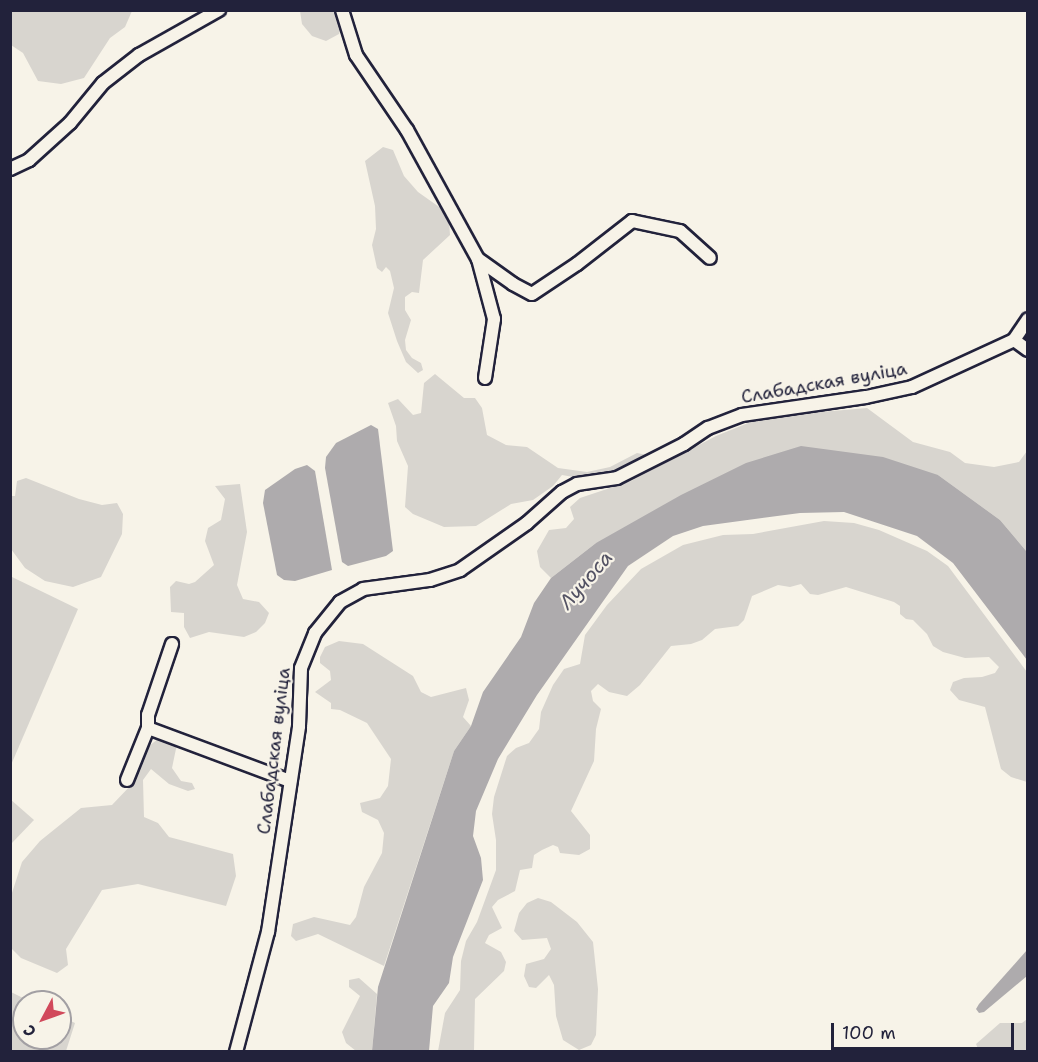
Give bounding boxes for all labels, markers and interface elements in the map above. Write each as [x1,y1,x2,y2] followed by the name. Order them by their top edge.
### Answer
[739,358,909,408] street label: Слабадская вуліца
[554,546,618,614] water label: Лучоса
[253,666,295,836] street label: Слабадская вуліца
[12,990,72,1050] north arrow
[834,1011,1017,1049] scale bar
[18,1020,41,1041] text: С
[842,1021,896,1045] text: 100 m

